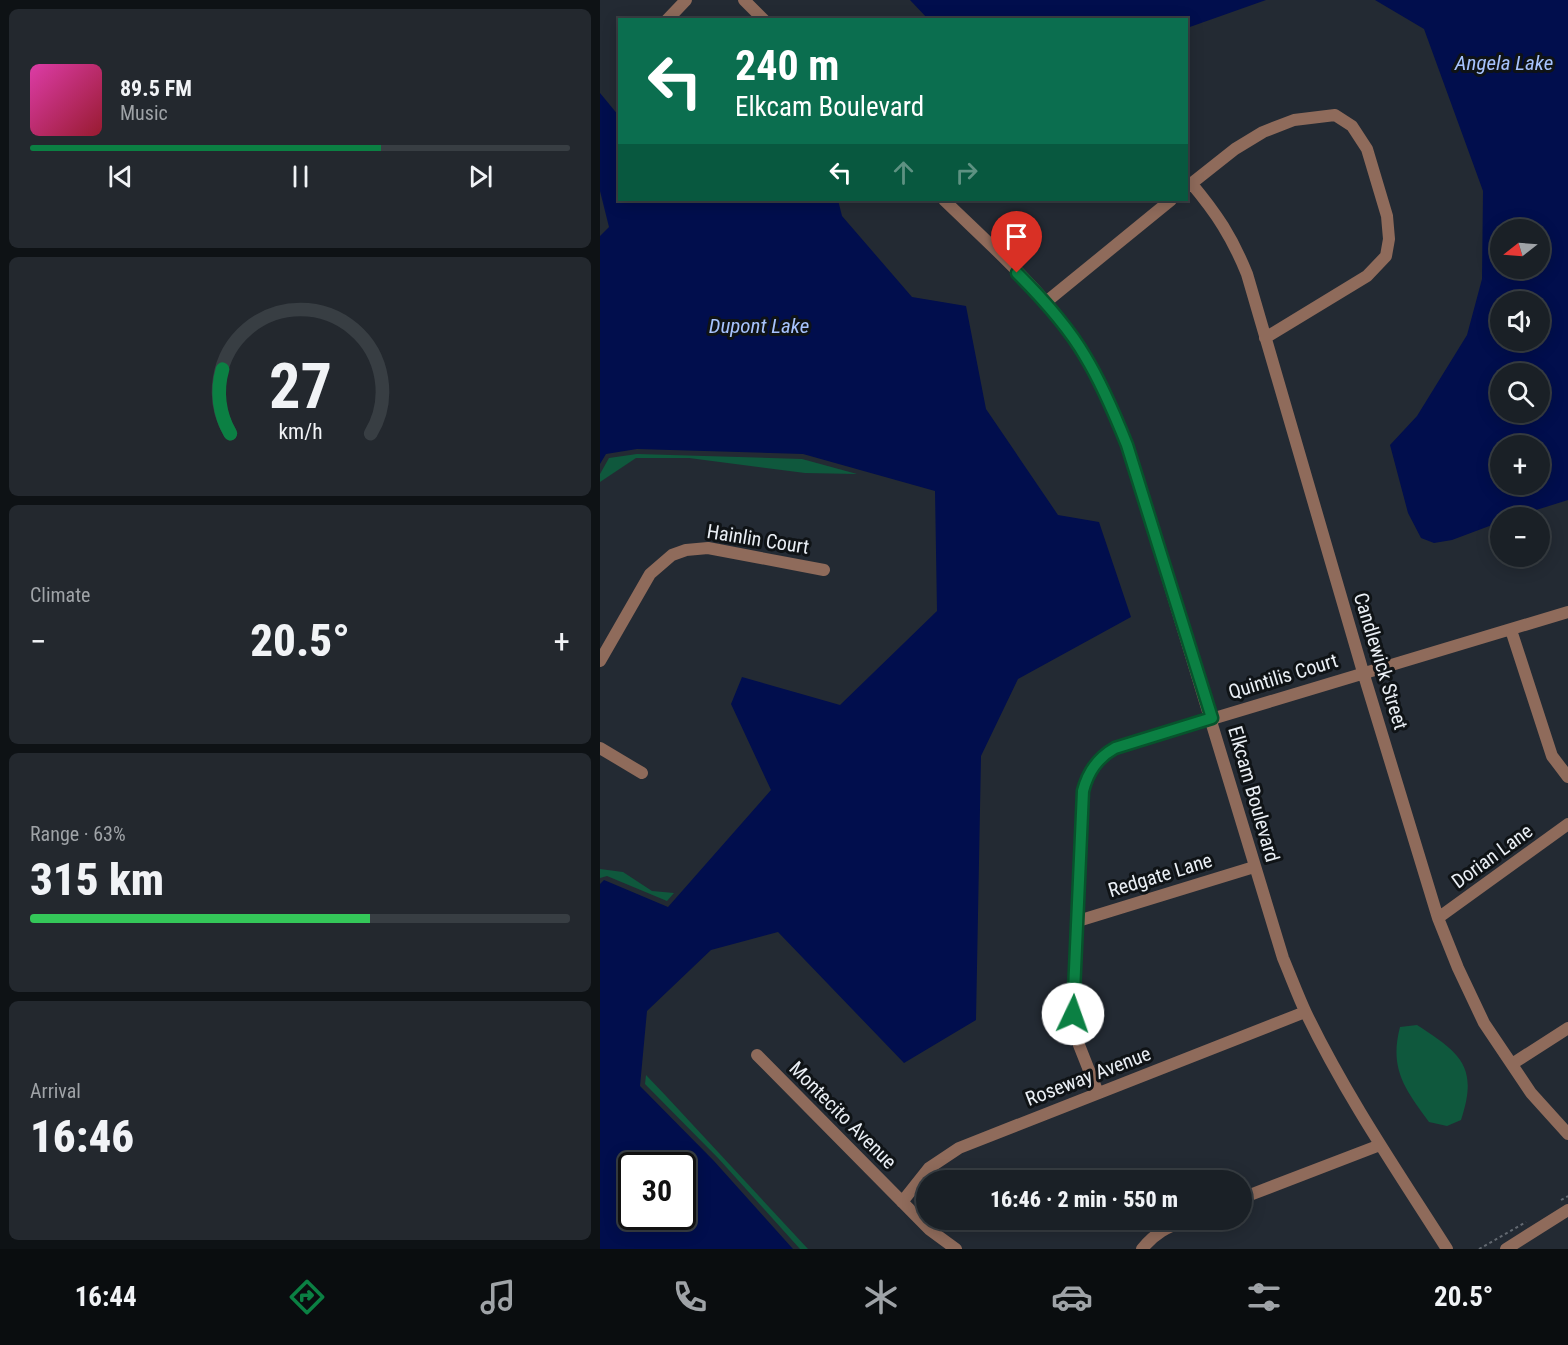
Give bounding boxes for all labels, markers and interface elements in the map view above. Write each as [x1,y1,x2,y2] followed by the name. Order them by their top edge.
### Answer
[735,41,840,90] text: 240 m
[636,42,714,120] icon: left
[1454,51,1553,75] water label: Angela Lake
[120,76,192,101] text: 89.5 FM
[735,91,924,123] text: Elkcam Boulevard
[120,101,168,125] text: Music
[824,156,857,189] icon: left
[887,156,920,189] icon: ahead
[950,156,983,189] icon: right
[104,160,137,193] icon: previous
[284,160,317,193] icon: pause
[464,160,497,193] icon: next
[991,211,1042,273] pin
[1490,219,1550,279] north arrow
[1490,219,1550,567] map controls
[1000,220,1033,253] icon: arrive
[1490,291,1550,351] button: sound
[709,314,809,338] water label: Dupont Lake
[268,350,332,423] text: 27
[1490,363,1550,423] button: search
[278,419,322,444] text: km/h
[1490,435,1550,495] button: +
[1490,507,1550,567] button: −
[705,519,811,559] street label: Hainlin Court
[30,583,90,607] text: Climate
[1349,590,1413,732] street label: Candlewick Street
[250,614,350,667] text: 20.5°
[30,622,47,661] text: −
[554,622,570,661] text: +
[1225,648,1341,704] street label: Quintilis Court
[1223,723,1285,865] street label: Elkcam Boulevard
[1447,819,1537,893] street label: Dorian Lane
[30,822,126,846] text: Range · 63%
[1105,848,1215,902] street label: Redgate Lane
[30,853,164,906] text: 315 km
[1041,982,1105,1046] position arrow
[1022,1041,1154,1111] street label: Roseway Avenue
[784,1056,902,1174] street label: Montecito Avenue
[30,1079,81,1103] text: Arrival
[30,1110,134,1163] text: 16:46
[618,1152,696,1230] speed limit sign: 30
[990,1187,1178,1212] text: 16:46 · 2 min · 550 m
[286,1276,328,1318] icon: directions
[477,1276,519,1318] icon: music
[669,1276,711,1318] icon: phone
[860,1276,902,1318] icon: climate
[1051,1276,1093,1318] icon: car
[1243,1276,1285,1318] icon: filters
[75,1281,137,1313] text: 16:44
[1434,1281,1493,1313] text: 20.5°

